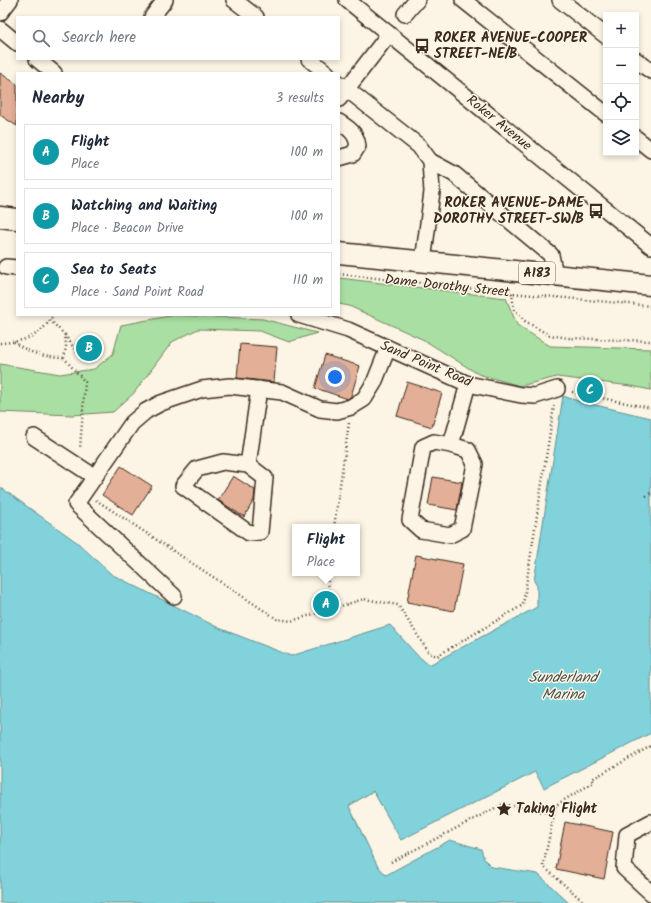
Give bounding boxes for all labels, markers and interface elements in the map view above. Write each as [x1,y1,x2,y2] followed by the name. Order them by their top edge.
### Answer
[603,12,639,156] map controls
[603,12,639,48] button: +
[16,16,340,60] search box
[62,26,136,50] text: Search here
[30,27,52,49] icon: search
[434,27,588,65] place label: ROKER AVENUE-COOPER STREET-NE/B
[413,37,431,55] bus stop icon: ROKER AVENUE-COOPER STREET-NE/B
[603,48,639,84] button: −
[603,84,639,120] button: locate
[32,85,84,112] text: Nearby
[276,88,324,109] text: 3 results
[461,90,537,157] street label: Roker Avenue
[603,120,639,156] button: layers
[71,130,109,154] text: Flight
[42,142,50,163] text: A
[290,142,323,163] text: 100 m
[71,154,99,175] text: Place
[433,192,585,230] place label: ROKER AVENUE-DAME DOROTHY STREET-SW/B
[71,194,218,218] text: Watching and Waiting
[587,202,605,220] bus stop icon: ROKER AVENUE-DAME DOROTHY STREET-SW/B
[42,206,50,227] text: B
[290,206,323,227] text: 100 m
[71,218,184,239] text: Place · Beacon Drive
[71,258,156,282] text: Sea to Seats
[519,262,555,284] road number: A183
[383,268,511,304] street label: Dame Dorothy Street
[42,270,50,291] text: C
[293,270,323,291] text: 110 m
[71,282,203,303] text: Place · Sand Point Road
[76,333,102,363] pin: B
[377,335,476,394] street label: Sand Point Road
[325,367,345,387] your location
[577,375,603,405] pin: C
[292,524,360,576] popup
[307,528,345,552] text: Flight
[307,552,335,573] text: Place
[313,589,339,619] pin: A
[529,666,601,707] water label: Sunderland Marina
[516,798,598,820] place label: Taking Flight
[495,800,513,818] place icon: Taking Flight

